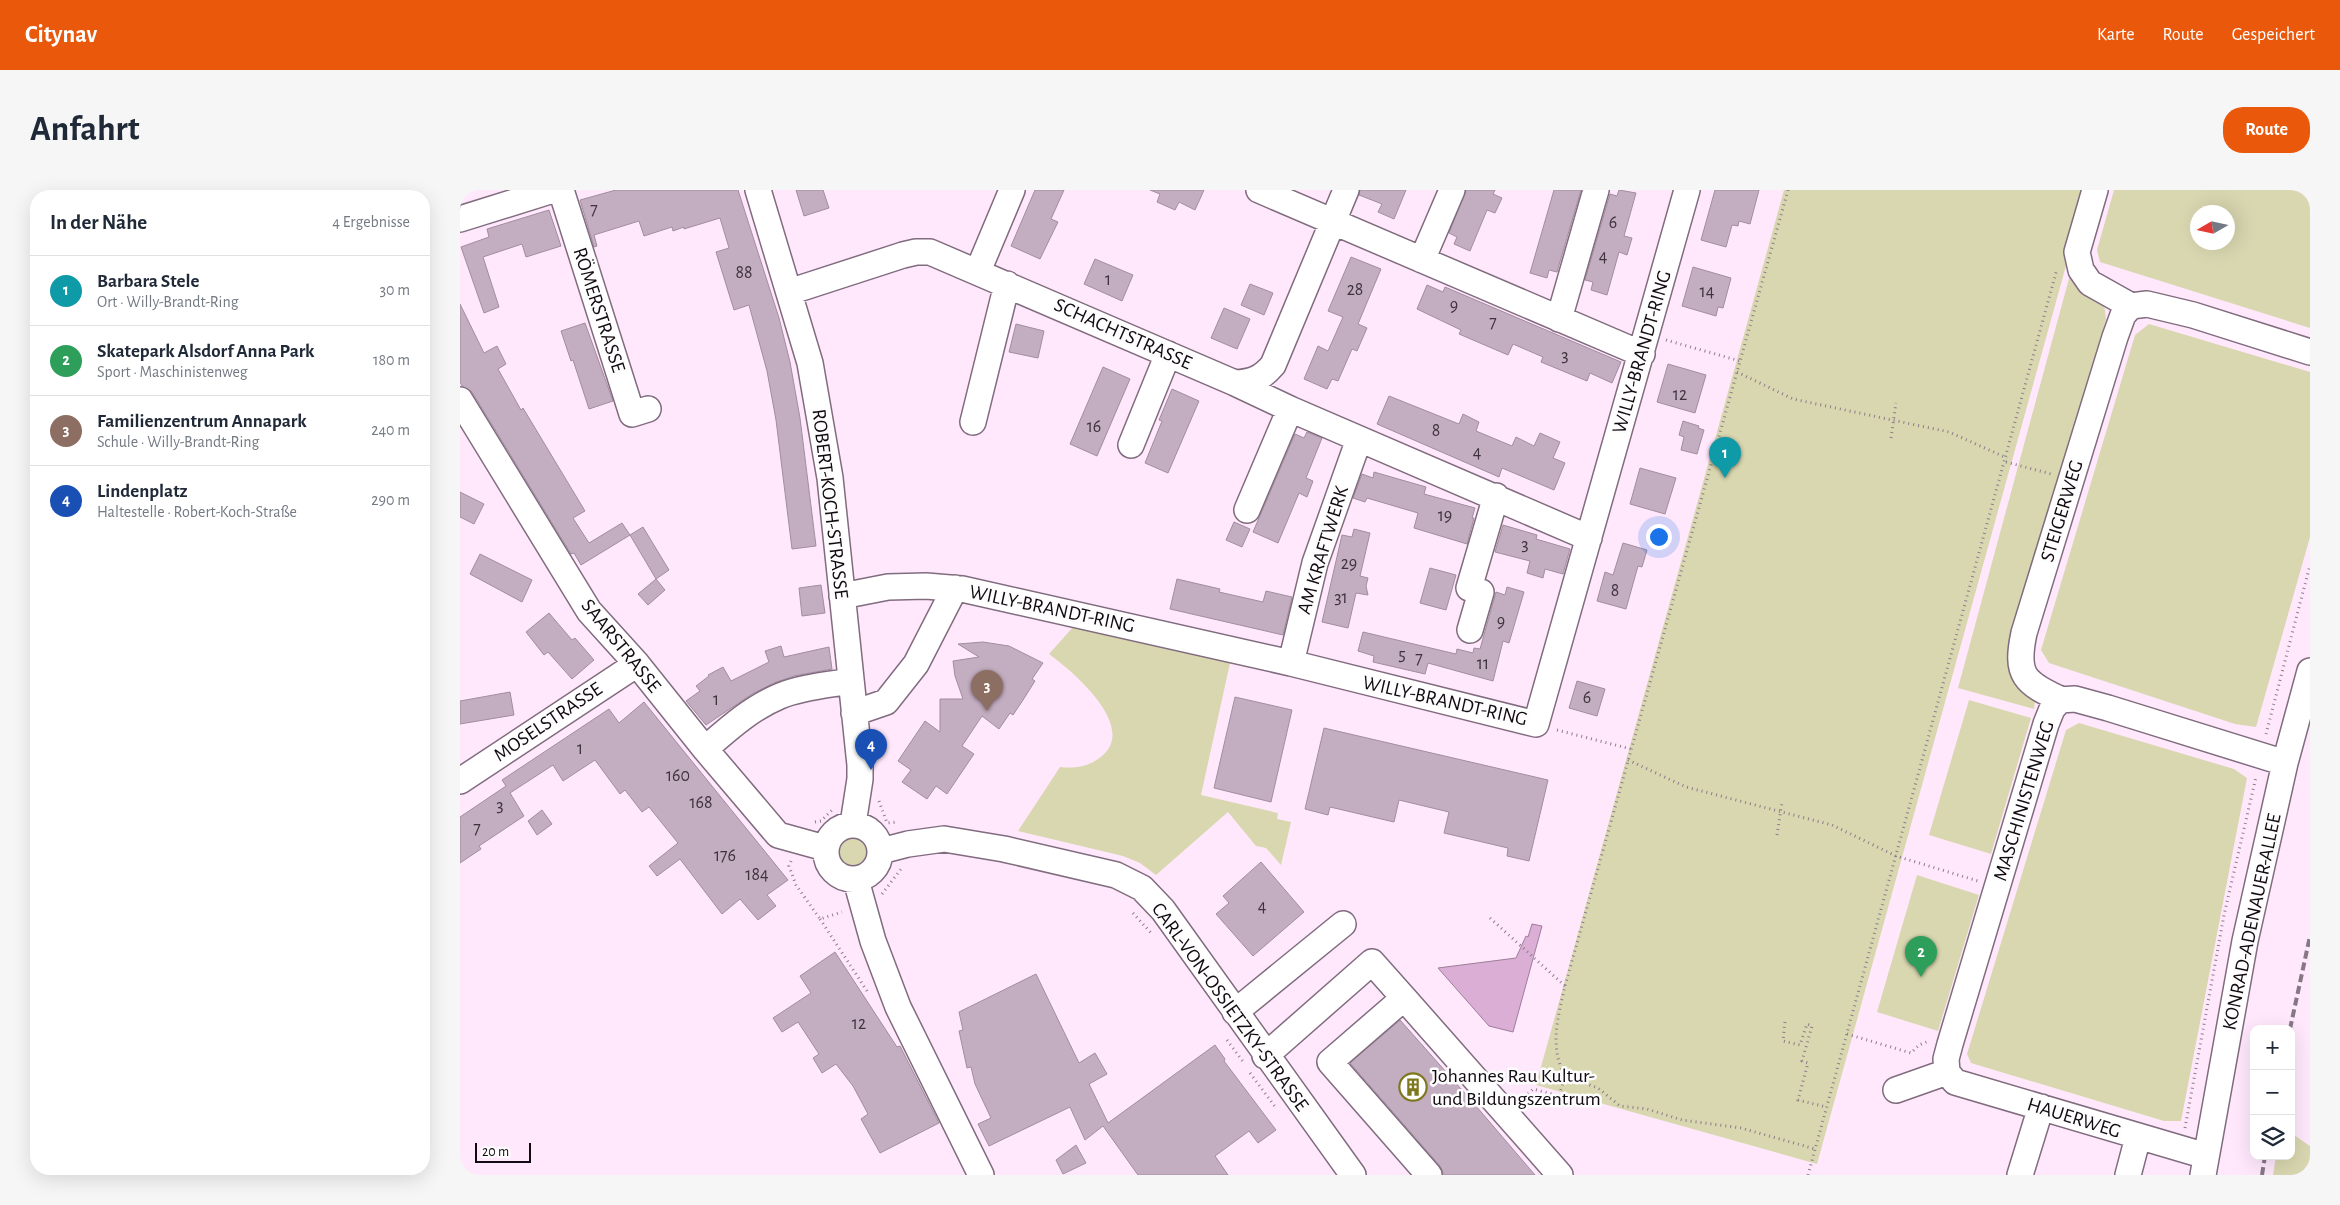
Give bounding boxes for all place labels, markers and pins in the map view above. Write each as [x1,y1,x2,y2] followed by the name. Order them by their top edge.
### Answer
[1709,437,1741,478] pin: 1
[971,670,1003,711] pin: 3
[855,729,887,770] pin: 4
[1905,936,1937,977] pin: 2
[1432,1066,1601,1109] place label: Johannes Rau Kultur- und Bildungszentrum
[1398,1072,1428,1102] building icon: Johannes Rau Kultur- und Bildungszentrum

